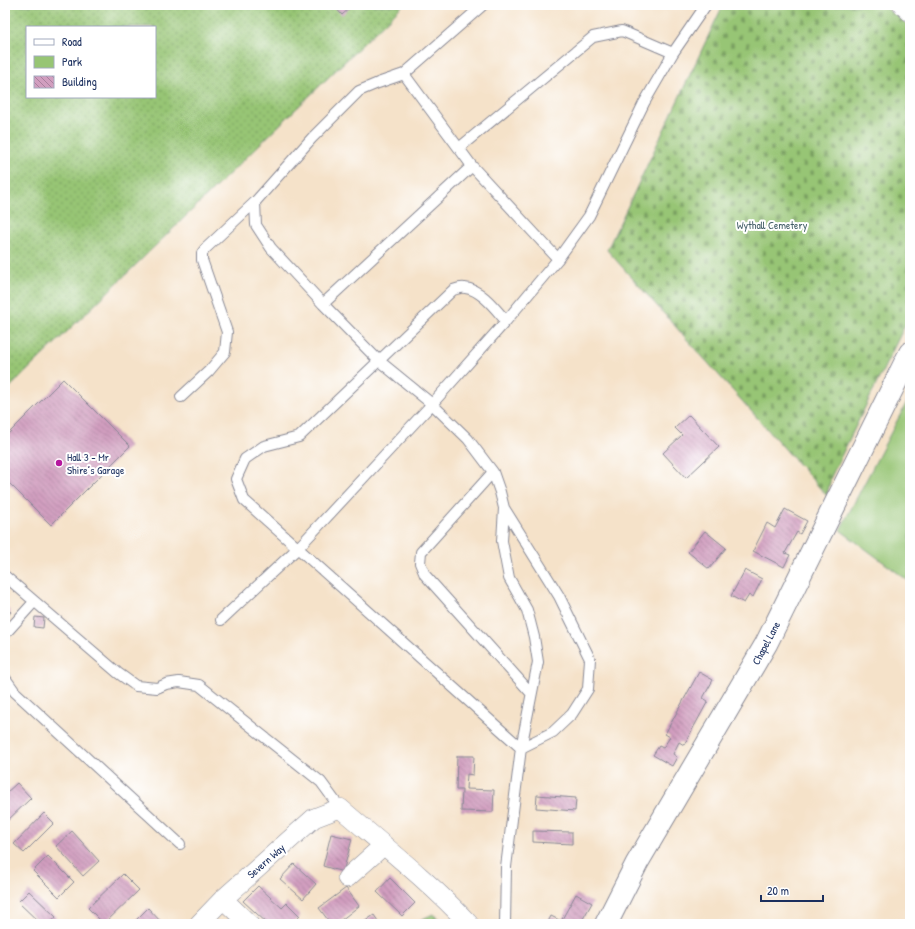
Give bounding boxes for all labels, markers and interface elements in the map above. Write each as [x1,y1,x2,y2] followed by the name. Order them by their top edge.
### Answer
[26,26,156,98] legend
[62,33,82,50] text: Road
[62,53,82,70] text: Park
[62,73,97,90] text: Building
[737,218,808,232] park label: Wythall Cemetery
[67,450,125,477] place label: Hall 3 - Mr Shire’s Garage
[54,458,64,468] marker: Hall 3 - Mr Shire’s Garage
[749,618,784,667] street label: Chapel Lane
[244,841,288,881] street label: Severn Way
[761,877,823,903] scale bar
[767,882,789,899] text: 20 m

